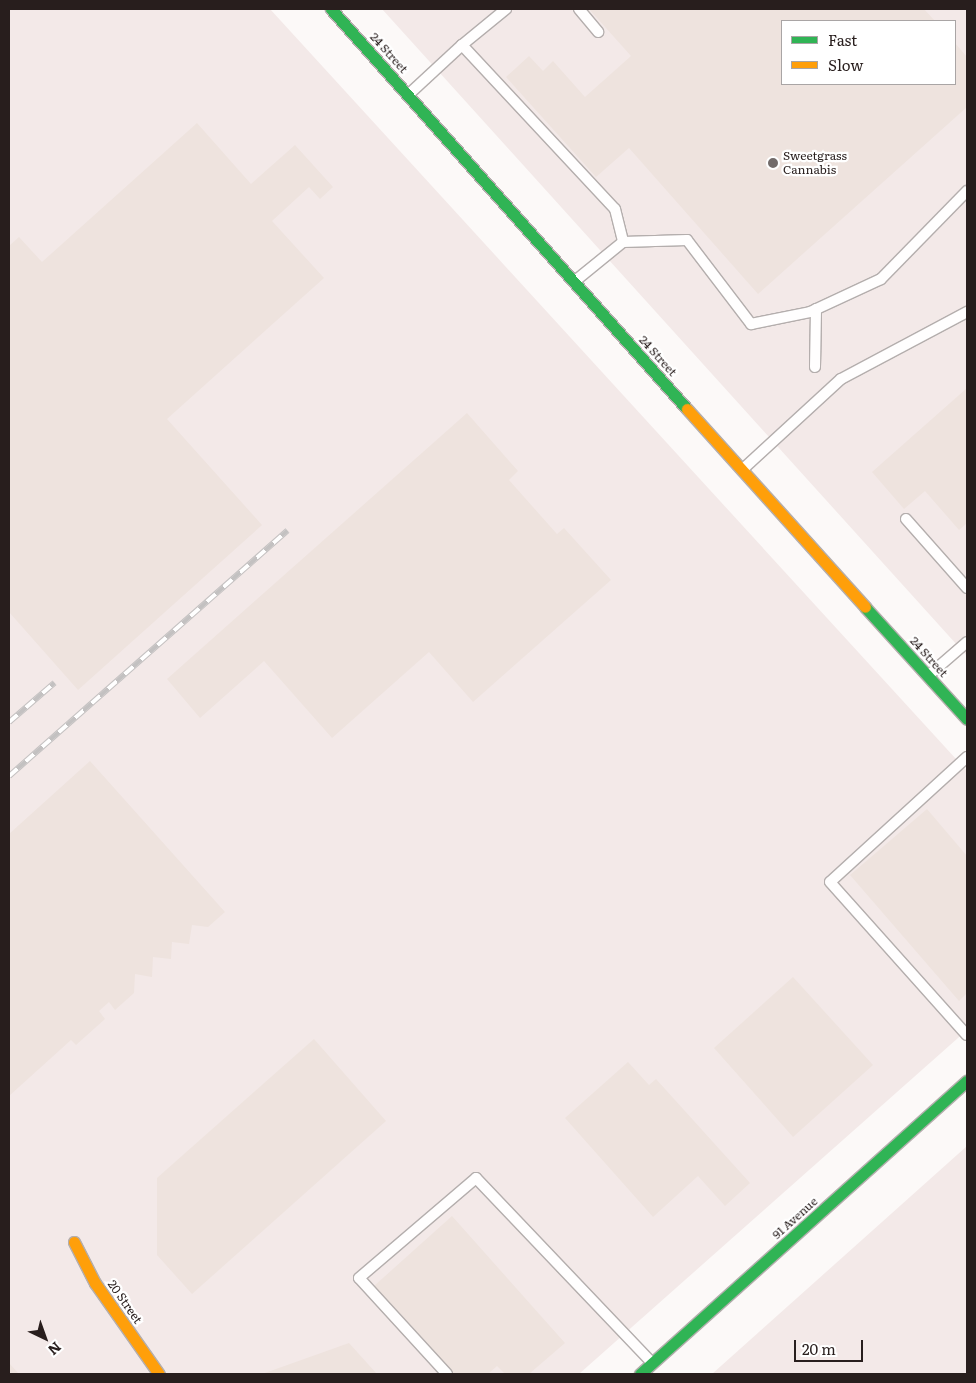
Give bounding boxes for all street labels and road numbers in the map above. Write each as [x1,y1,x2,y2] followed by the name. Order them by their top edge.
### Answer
[367,30,411,76] street label: 24 Street
[636,333,680,379] street label: 24 Street
[907,634,951,680] street label: 24 Street
[769,1194,821,1242] street label: 91 Avenue
[105,1277,145,1327] street label: 20 Street

